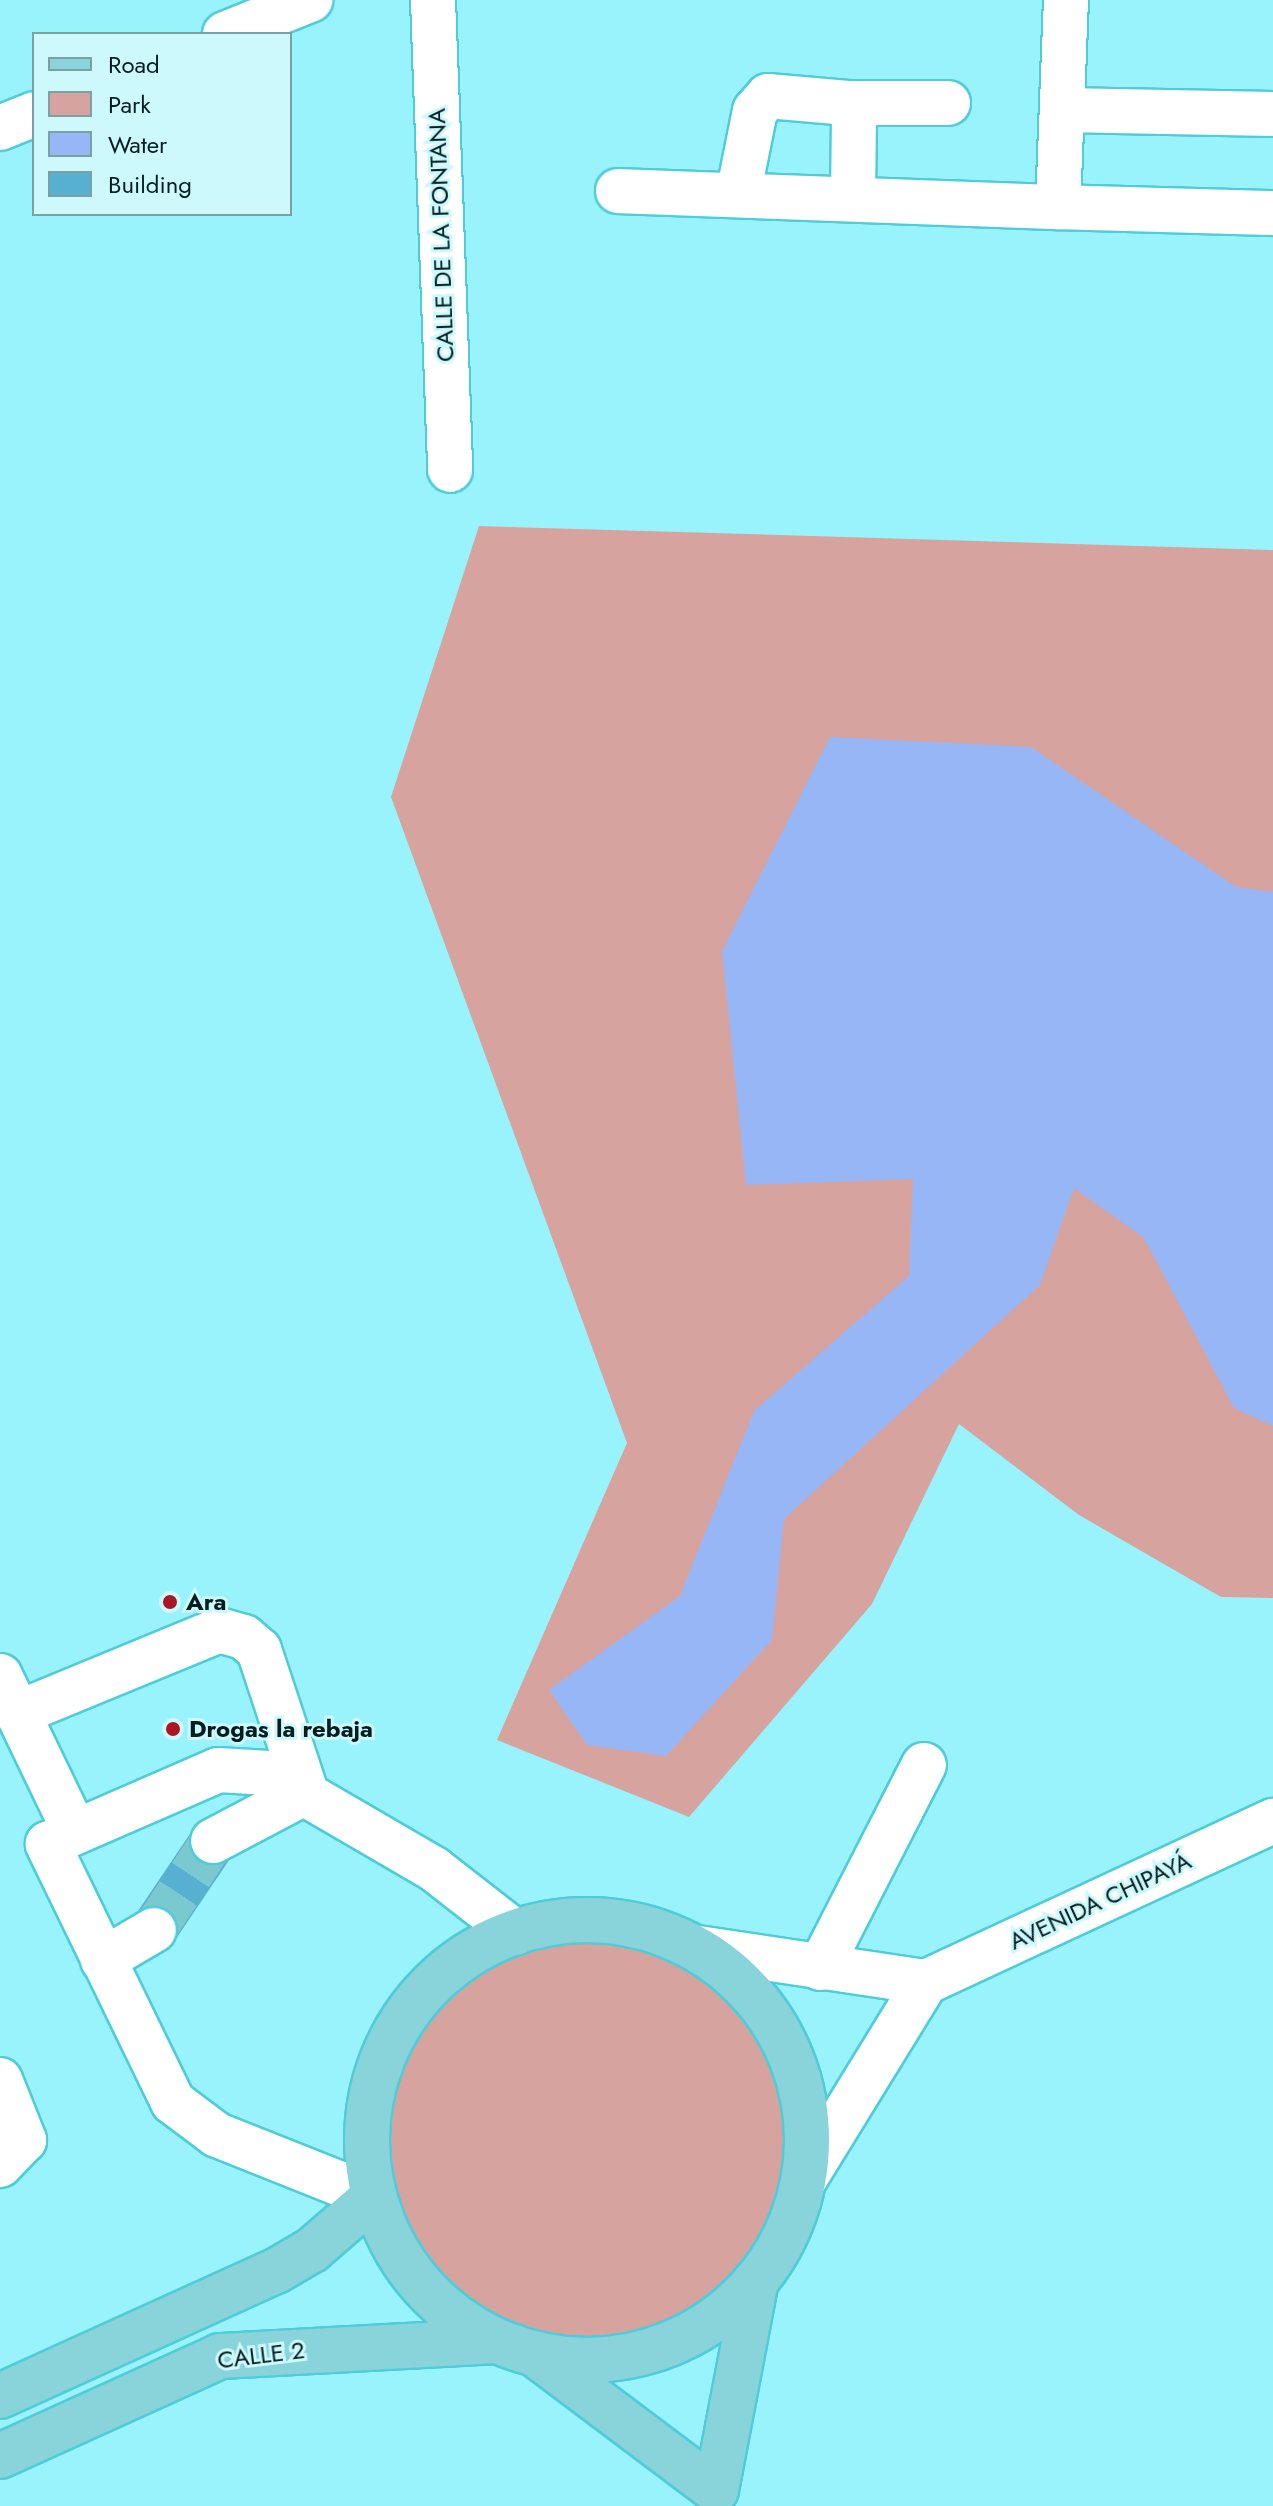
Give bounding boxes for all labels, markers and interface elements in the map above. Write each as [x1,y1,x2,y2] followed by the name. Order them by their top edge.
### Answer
[32,32,292,216] legend
[108,47,160,82] text: Road
[108,87,151,122] text: Park
[422,108,460,362] street label: CALLE DE LA FONTANA
[108,127,167,162] text: Water
[108,167,192,202] text: Building
[186,1588,226,1616] place label: Ara
[161,1593,179,1611] marker: Ara
[189,1715,373,1743] place label: Drogas la rebaja
[164,1720,182,1738] marker: Drogas la rebaja
[1004,1846,1196,1956] street label: AVENIDA CHIPAYÁ
[216,2335,306,2375] street label: CALLE 2

